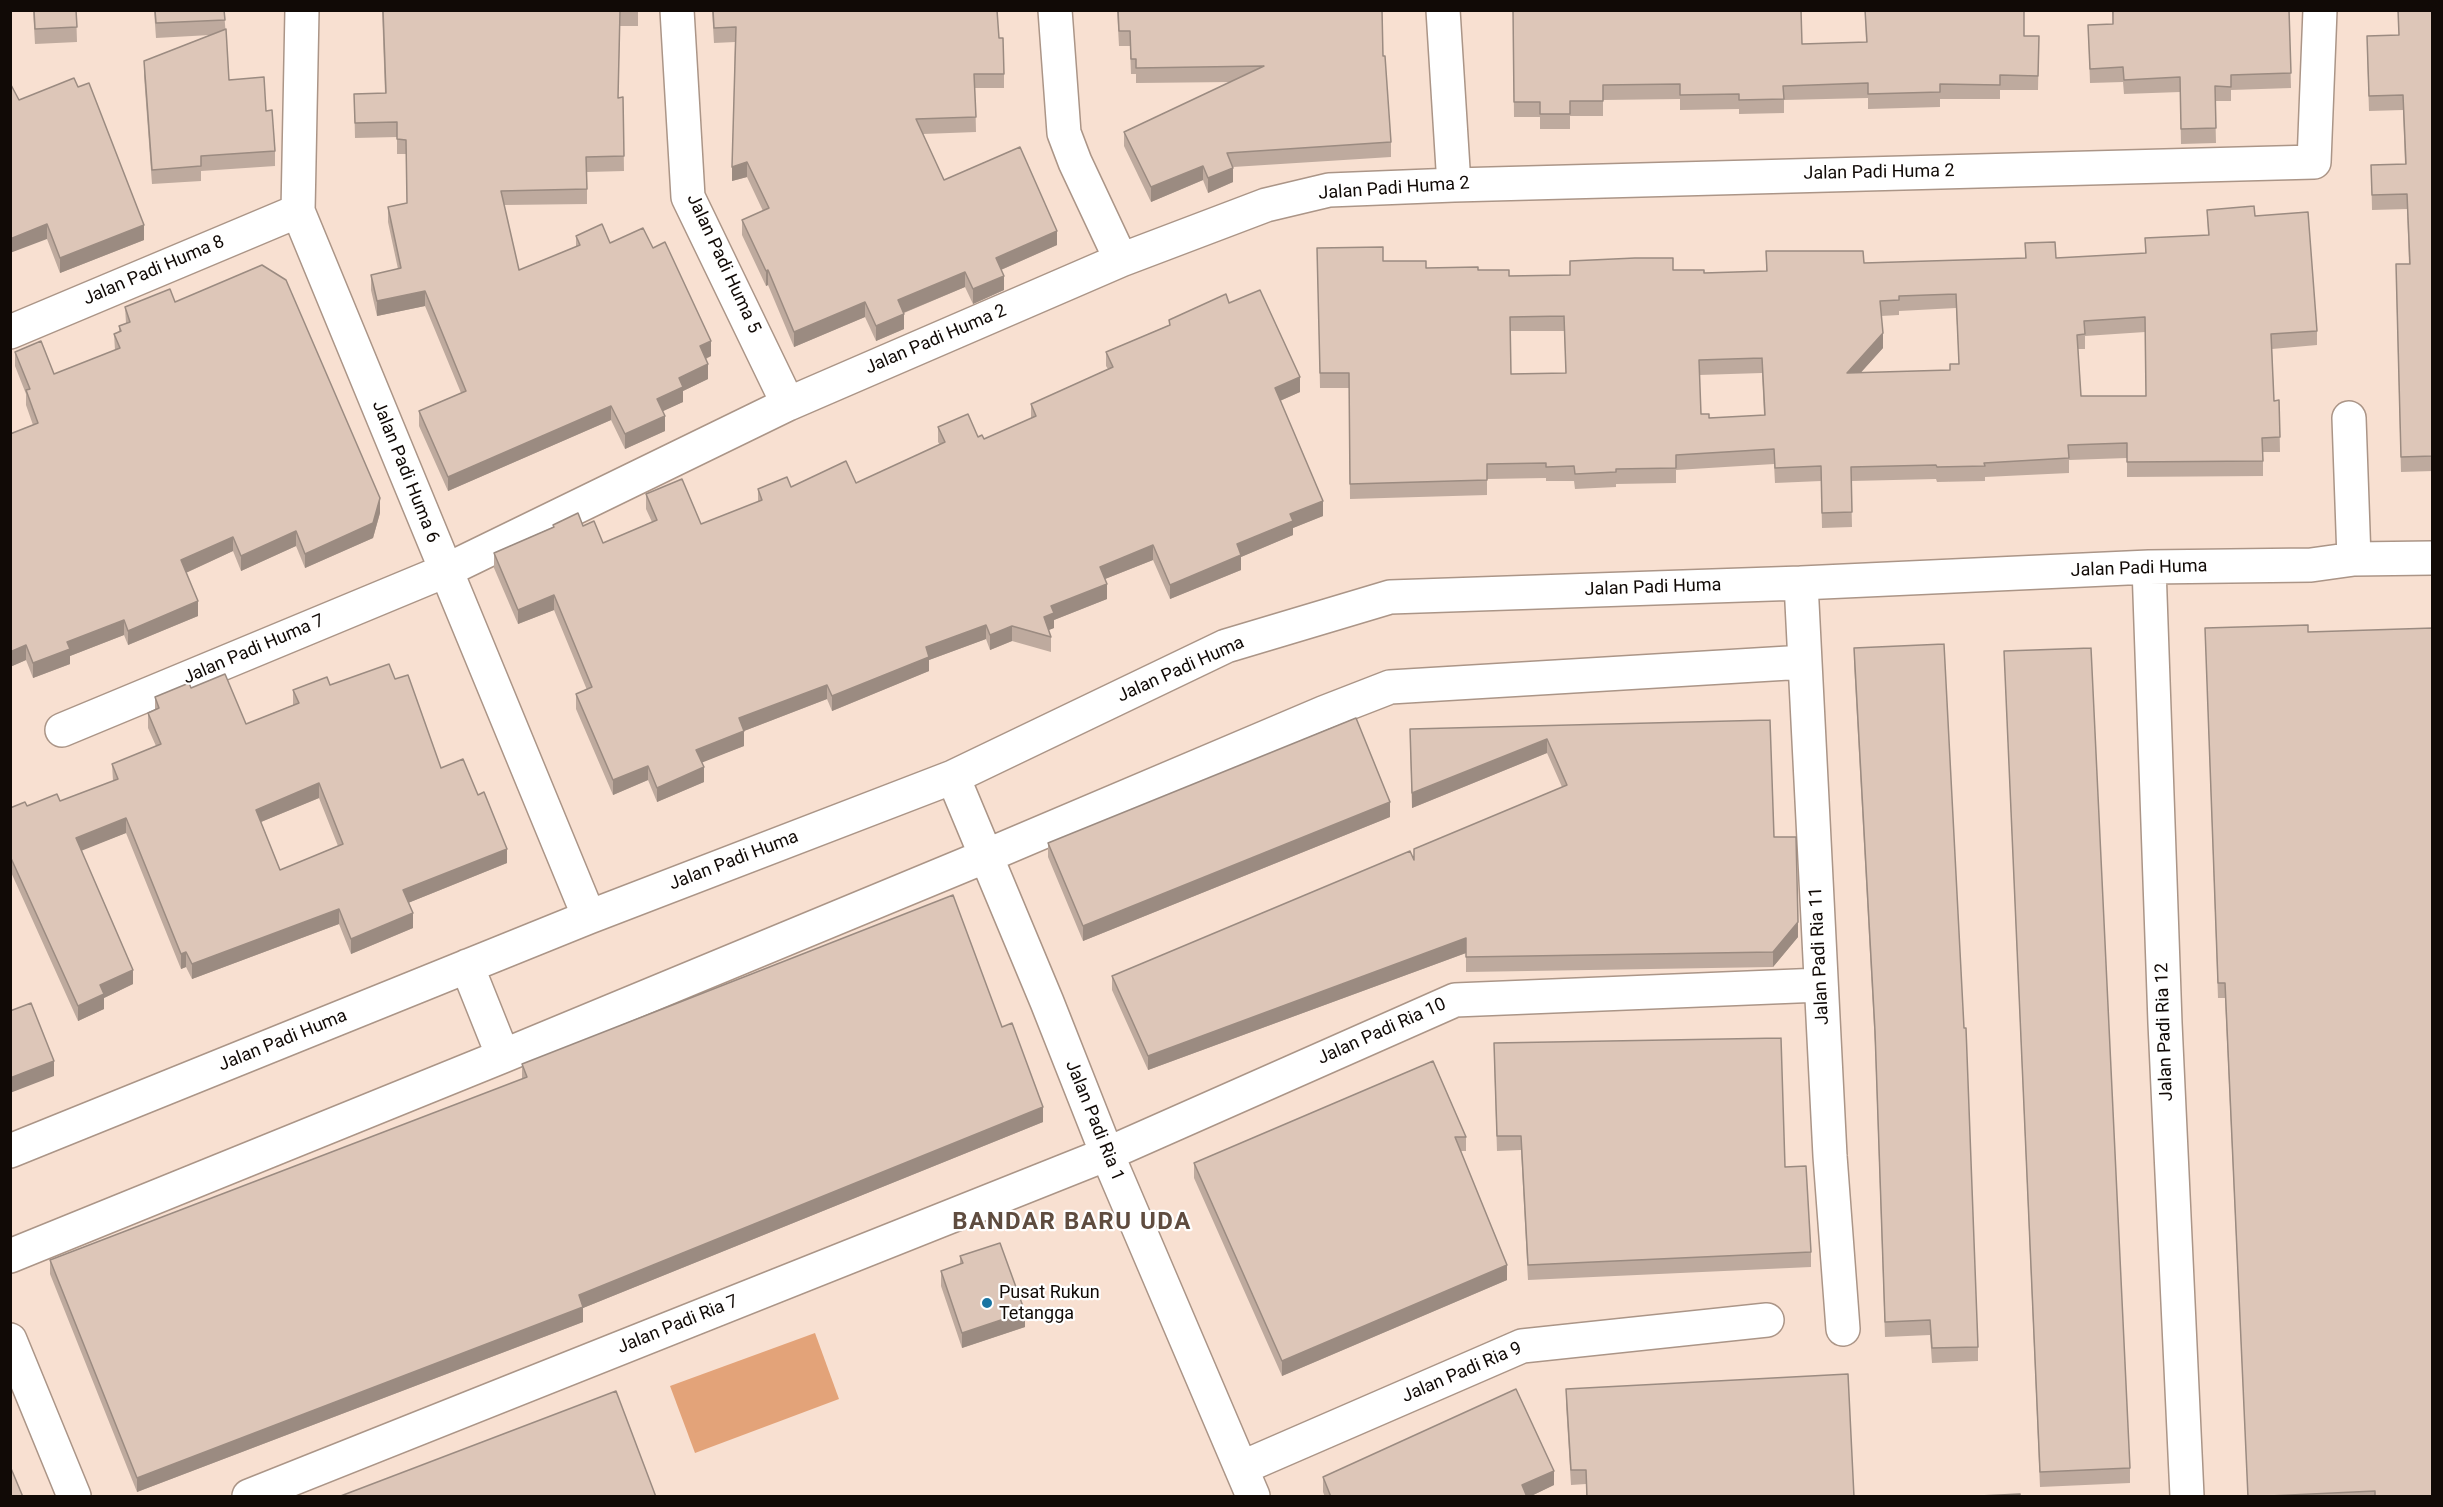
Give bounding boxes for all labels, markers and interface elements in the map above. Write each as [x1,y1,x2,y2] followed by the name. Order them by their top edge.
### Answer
[1803,161,1955,185] street label: Jalan Padi Huma 2
[1318,173,1470,205] street label: Jalan Padi Huma 2
[681,191,765,337] street label: Jalan Padi Huma 5
[80,232,228,310] street label: Jalan Padi Huma 8
[862,301,1010,379] street label: Jalan Padi Huma 2
[367,398,443,546] street label: Jalan Padi Huma 6
[2070,556,2208,582] street label: Jalan Padi Huma
[1584,575,1722,601] street label: Jalan Padi Huma
[180,611,328,689] street label: Jalan Padi Huma 7
[1114,632,1248,708] street label: Jalan Padi Huma
[666,826,802,896] street label: Jalan Padi Huma
[1806,886,1834,1026] street label: Jalan Padi Ria 11
[2152,963,2178,1101] street label: Jalan Padi Ria 12
[1314,994,1450,1070] street label: Jalan Padi Ria 10
[216,1005,350,1077] street label: Jalan Padi Huma
[1060,1058,1128,1184] street label: Jalan Padi Ria 1
[952,1209,1192,1237] district label: BANDAR BARU UDA
[999,1282,1100,1324] place label: Pusat Rukun Tetangga
[615,1291,741,1359] street label: Jalan Padi Ria 7
[980,1296,994,1310] marker: Pusat Rukun Tetangga
[1399,1338,1525,1408] street label: Jalan Padi Ria 9

